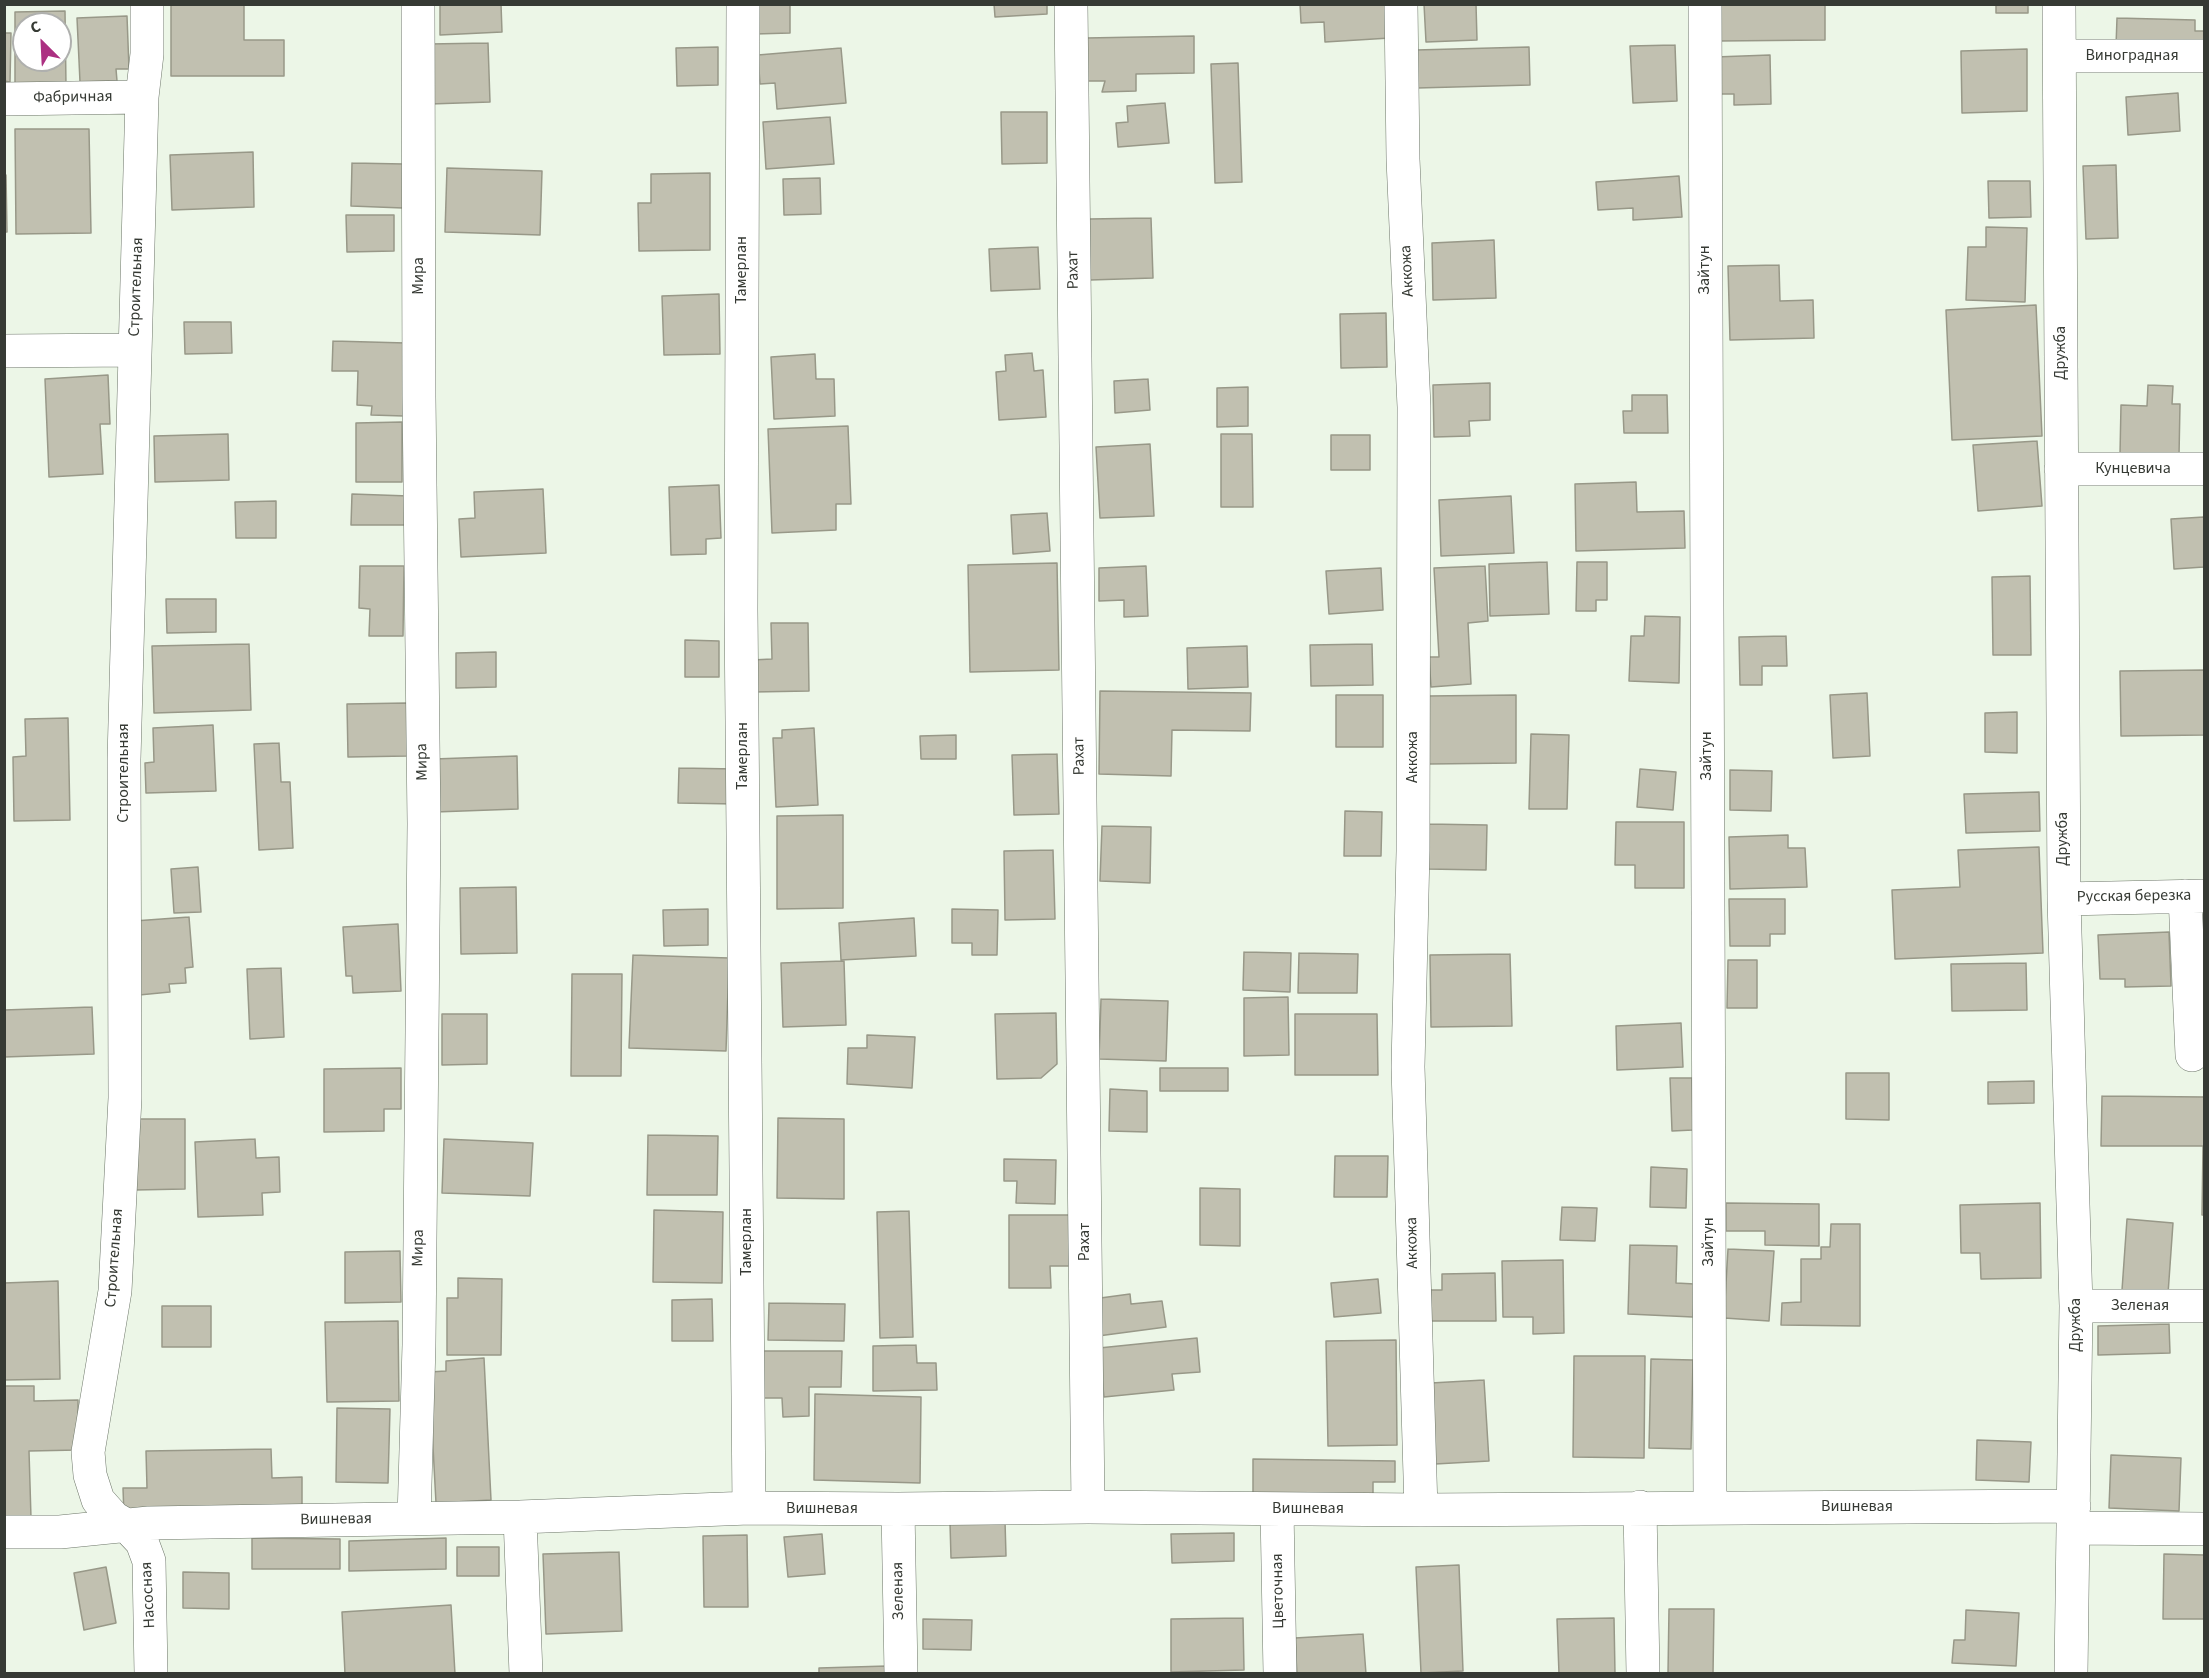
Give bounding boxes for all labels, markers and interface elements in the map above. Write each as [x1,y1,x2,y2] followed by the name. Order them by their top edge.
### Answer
[12,12,72,72] north arrow
[27,15,44,39] text: С
[2085,46,2179,66] street label: Виноградная
[33,88,113,108] street label: Фабричная
[732,236,752,304] street label: Тамерлан
[126,237,148,337] street label: Строительная
[1397,245,1419,297] street label: Аккожа
[1695,245,1715,295] street label: Зайтун
[1064,251,1084,289] street label: Рахат
[409,257,429,295] street label: Мира
[2051,326,2071,380] street label: Дружба
[2095,459,2171,479] street label: Кунцевича
[733,722,753,790] street label: Тамерлан
[114,723,134,823] street label: Строительная
[1403,731,1423,783] street label: Аккожа
[1697,731,1717,781] street label: Зайтун
[1070,737,1090,775] street label: Рахат
[413,743,433,781] street label: Мира
[2053,812,2073,866] street label: Дружба
[2077,886,2191,908] street label: Русская березка
[102,1208,128,1308] street label: Строительная
[737,1208,757,1276] street label: Тамерлан
[1403,1217,1423,1269] street label: Аккожа
[1699,1217,1719,1267] street label: Зайтун
[1075,1223,1095,1261] street label: Рахат
[409,1229,429,1267] street label: Мира
[2111,1296,2169,1316] street label: Зеленая
[2066,1298,2086,1352] street label: Дружба
[1821,1497,1893,1517] street label: Вишневая
[786,1499,858,1519] street label: Вишневая
[1272,1499,1344,1519] street label: Вишневая
[300,1510,372,1530] street label: Вишневая
[1269,1553,1289,1629] street label: Цветочная
[138,1561,160,1629] street label: Насосная
[889,1562,909,1620] street label: Зеленая

